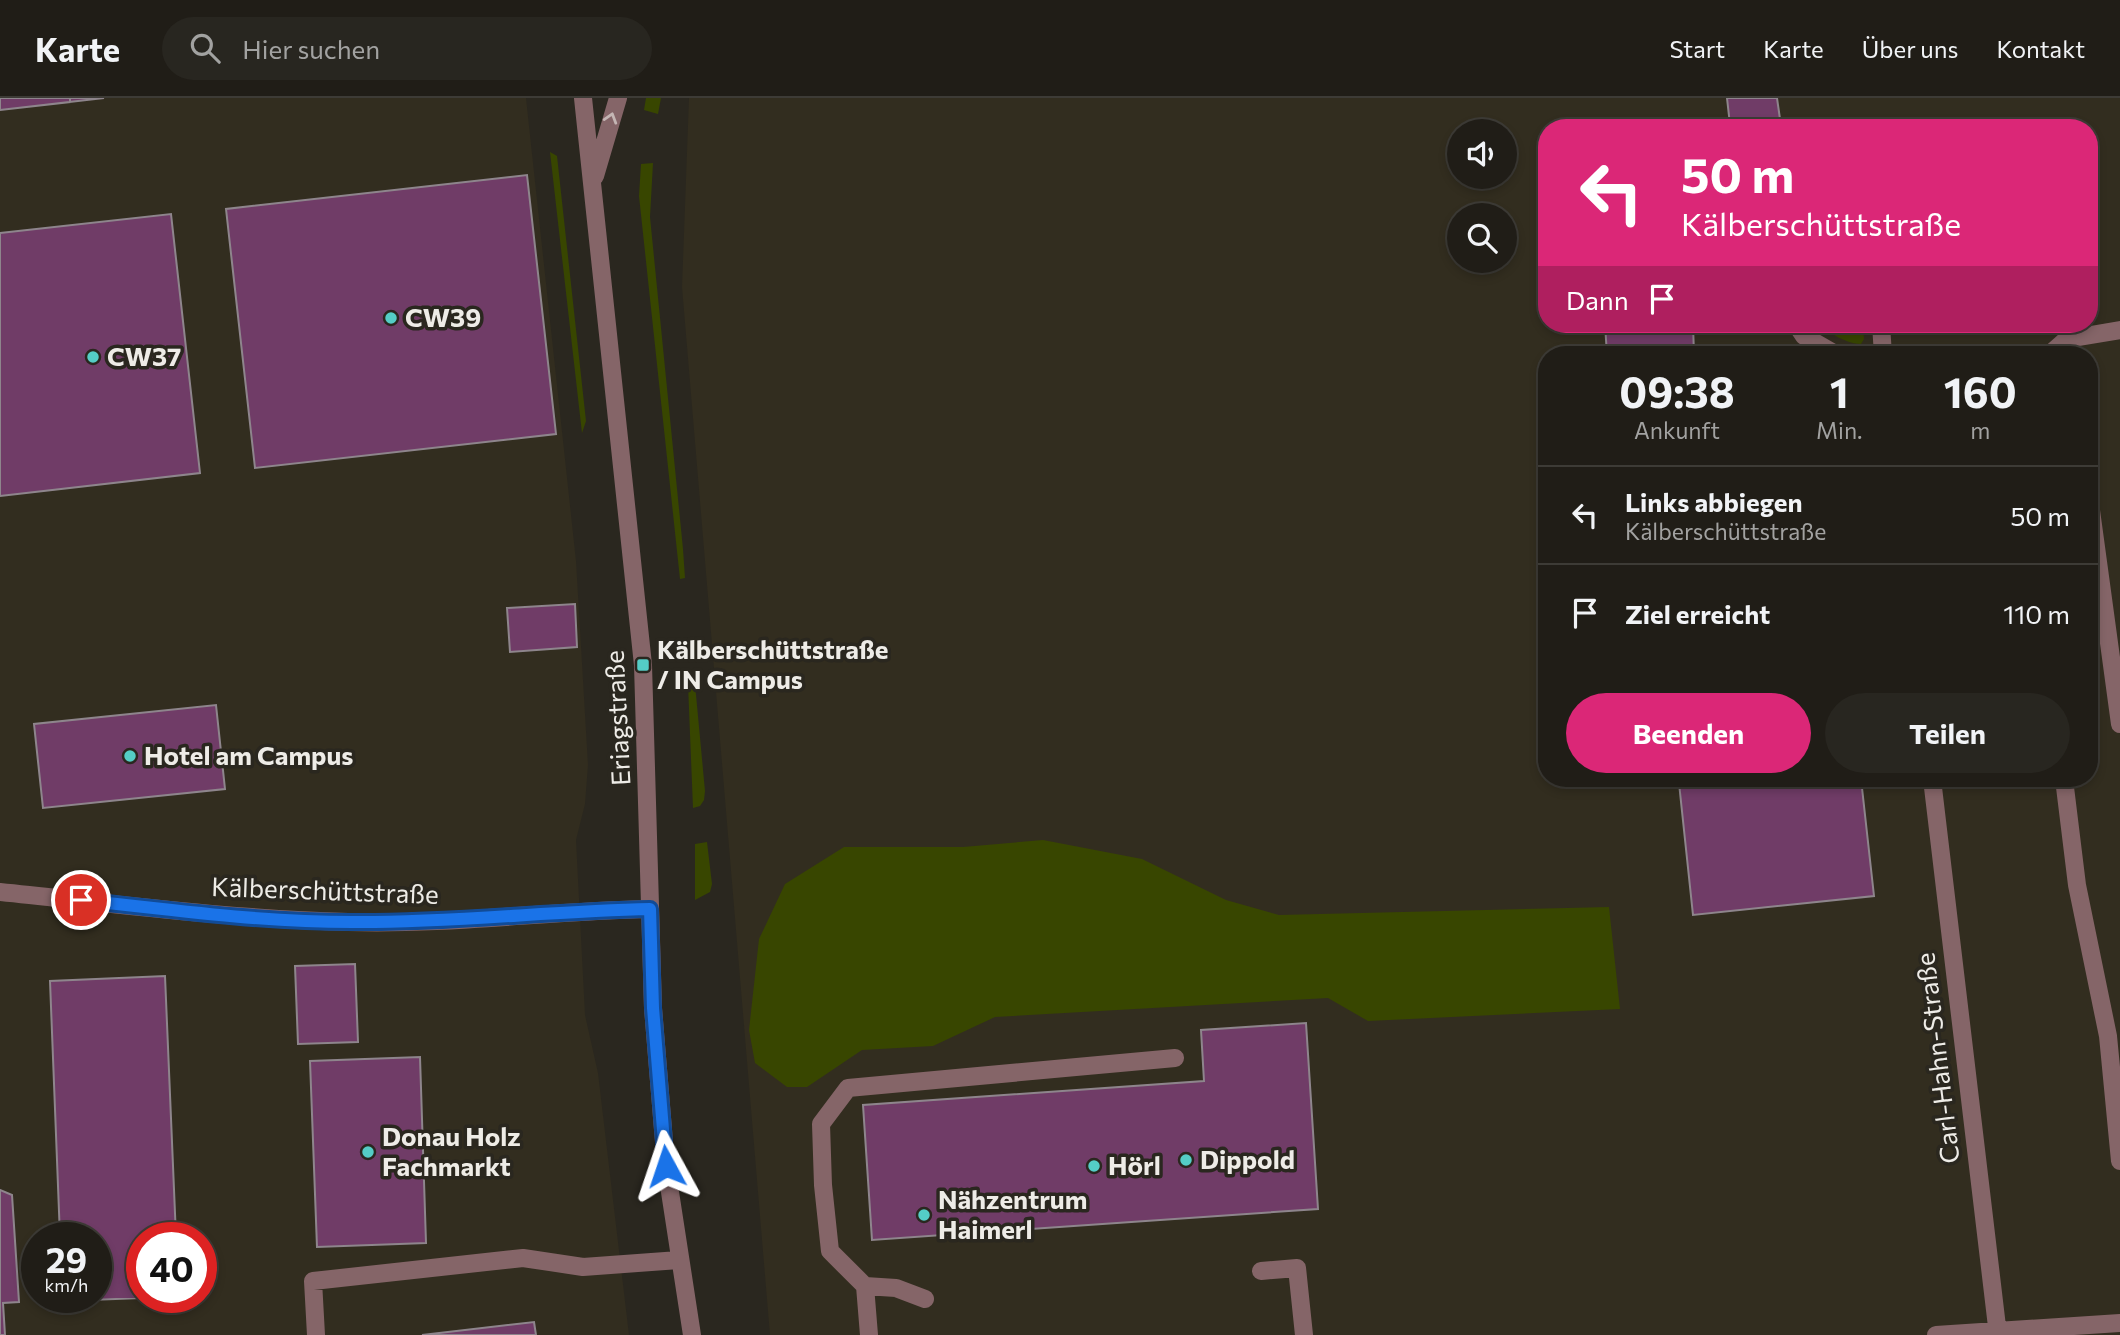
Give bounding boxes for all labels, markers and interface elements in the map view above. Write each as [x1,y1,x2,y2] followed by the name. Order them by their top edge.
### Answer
[162,17,652,80] search box
[35,28,120,69] text: Karte
[186,29,224,67] icon: search
[242,33,380,64] text: Hier suchen
[1670,34,1725,63] text: Start
[1763,34,1824,63] text: Karte
[1862,34,1958,63] text: Über uns
[1996,34,2085,63] text: Kontakt
[603,113,618,125] one-way arrow
[1447,119,1517,273] map controls
[1447,119,1517,189] button: sound
[1681,143,1794,203] text: 50 m
[1566,147,1657,238] icon: left
[1447,203,1517,273] button: search
[1681,203,1961,243] text: Kälberschüttstraße
[1643,280,1681,318] icon: arrive
[1566,284,1629,315] text: Dann
[405,301,481,332] place label: CW39
[383,310,399,326] marker: CW39
[107,340,181,371] place label: CW37
[85,349,101,365] marker: CW37
[1619,365,1735,417] text: 09:38
[1830,365,1849,417] text: 1
[1944,365,2017,417] text: 160
[1634,416,1720,444] text: Ankunft
[1816,416,1863,444] text: Min.
[1970,416,1990,444] text: m
[1625,486,1803,517] text: Links abbiegen
[1566,496,1604,534] icon: left
[2010,500,2070,531] text: 50 m
[1625,517,1826,545] text: Kälberschüttstraße
[1566,594,1604,632] icon: arrive
[1625,598,1770,629] text: Ziel erreicht
[2003,598,2070,629] text: 110 m
[657,633,889,694] place label: Kälberschüttstraße / IN Campus
[597,649,636,787] street label: Eriagstraße
[635,657,651,673] marker: Kälberschüttstraße / IN Campus
[1566,693,1811,773] button: Beenden
[1825,693,2070,773] button: Teilen
[144,739,353,770] place label: Hotel am Campus
[122,748,138,764] marker: Hotel am Campus
[51,870,111,930] pin
[211,870,439,909] street label: Kälberschüttstraße
[62,881,100,919] icon: arrive
[1908,951,1965,1165] street label: Carl-Hahn-Straße
[382,1120,521,1181] place label: Donau Holz Fachmarkt
[629,1129,703,1203] position arrow
[1200,1143,1295,1174] place label: Dippold
[360,1144,376,1160] marker: Donau Holz Fachmarkt
[1108,1149,1161,1180] place label: Hörl
[1178,1152,1194,1168] marker: Dippold
[1086,1158,1102,1174] marker: Hörl
[938,1183,1087,1244] place label: Nähzentrum Haimerl
[916,1207,932,1223] marker: Nähzentrum Haimerl
[126,1222,217,1313] speed limit sign: 40
[46,1237,87,1280] text: 29
[45,1274,88,1296] text: km/h

